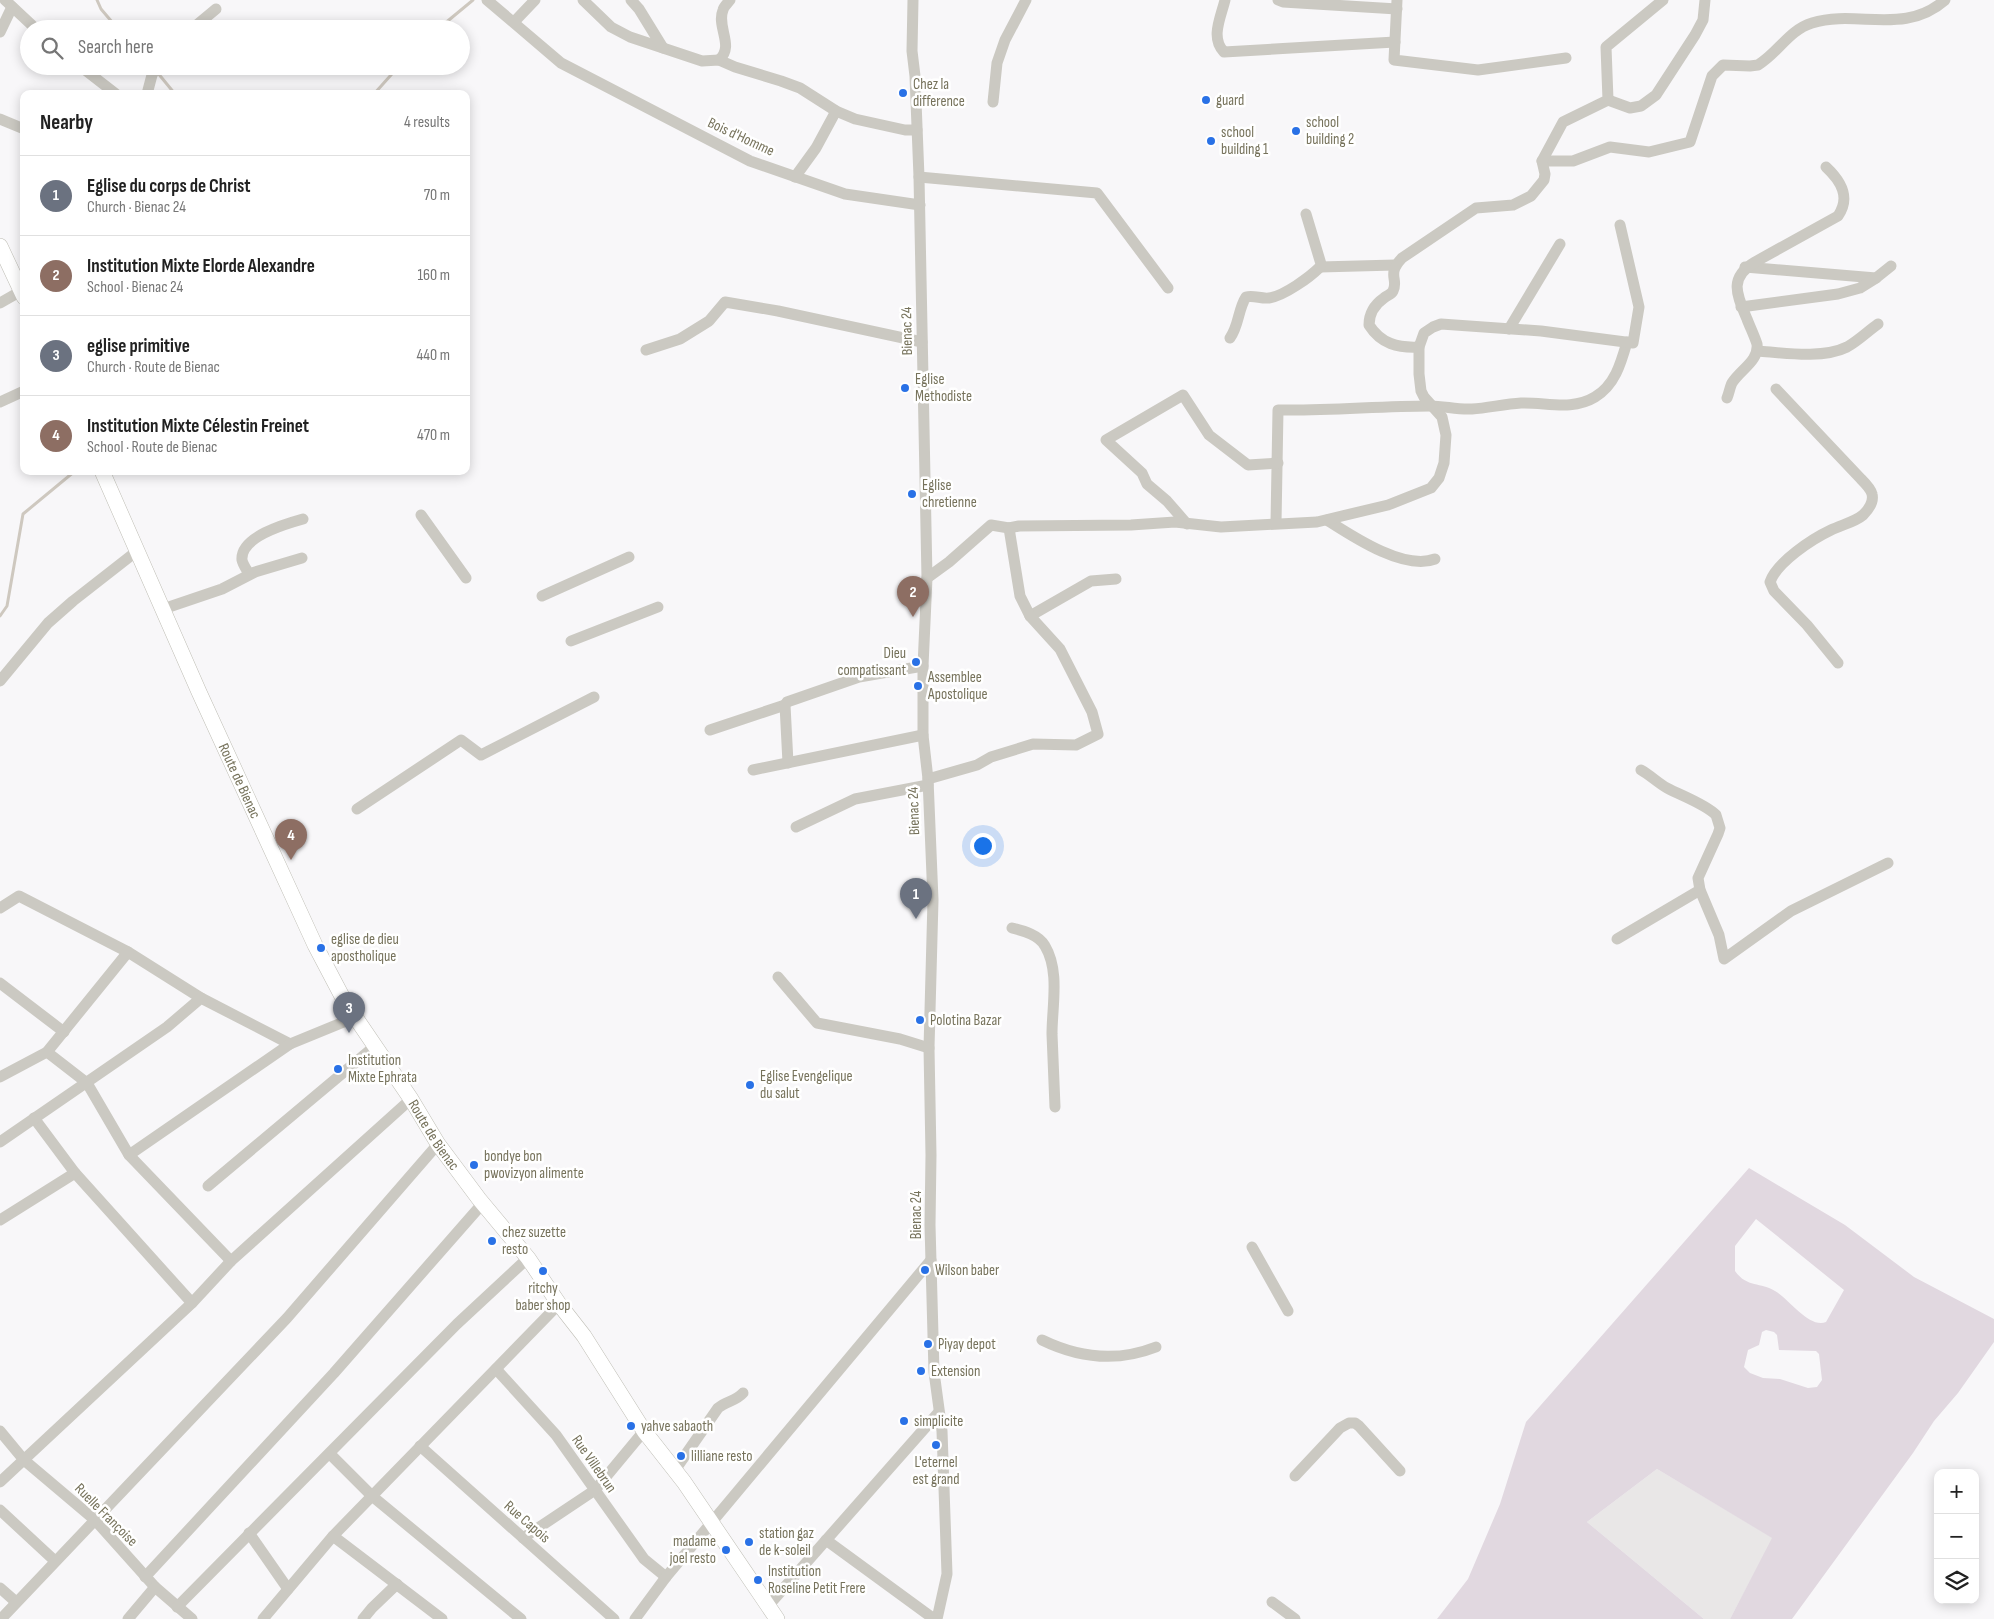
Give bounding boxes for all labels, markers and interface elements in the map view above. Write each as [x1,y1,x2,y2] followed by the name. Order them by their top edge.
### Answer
[20,20,470,75] search box
[38,34,66,62] icon: search
[78,36,154,59] text: Search here
[913,75,965,111] place label: Chez la difference
[897,87,909,99] marker: Chez la difference
[1216,91,1244,110] place label: guard
[1200,94,1212,106] marker: guard
[40,110,93,135] text: Nearby
[404,113,450,132] text: 4 results
[705,113,777,161] street label: Bois d'Homme
[1306,113,1354,149] place label: school building 2
[1221,123,1269,159] place label: school building 1
[1290,125,1302,137] marker: school building 2
[1205,135,1217,147] marker: school building 1
[87,175,251,198] text: Eglise du corps de Christ
[53,186,59,205] text: 1
[424,186,450,205] text: 70 m
[87,198,186,217] text: Church · Bienac 24
[87,255,315,278] text: Institution Mixte Elorde Alexandre
[52,266,60,285] text: 2
[417,266,450,285] text: 160 m
[87,278,183,297] text: School · Bienac 24
[897,307,917,355] street label: Bienac 24
[87,335,190,358] text: eglise primitive
[52,346,60,365] text: 3
[417,346,450,365] text: 440 m
[87,358,220,377] text: Church · Route de Bienac
[915,370,972,406] place label: Eglise Methodiste
[899,382,911,394] marker: Eglise Methodiste
[87,415,309,438] text: Institution Mixte Célestin Freinet
[52,426,60,445] text: 4
[417,426,450,445] text: 470 m
[87,438,217,457] text: School · Route de Bienac
[922,476,977,512] place label: Eglise chretienne
[906,488,918,500] marker: Eglise chretienne
[897,576,929,617] pin: 2
[837,644,906,680] place label: Dieu compatissant
[910,656,922,668] marker: Dieu compatissant
[927,668,988,704] place label: Assemblee Apostolique
[912,680,924,692] marker: Assemblee Apostolique
[214,740,265,821] street label: Route de Bienac
[904,786,924,836] street label: Bienac 24
[275,819,307,860] pin: 4
[970,833,996,859] your location
[900,878,932,919] pin: 1
[331,930,399,966] place label: eglise de dieu apostholique
[315,942,327,954] marker: eglise de dieu apostholique
[333,992,365,1033] pin: 3
[930,1011,1002,1030] place label: Polotina Bazar
[914,1014,926,1026] marker: Polotina Bazar
[348,1051,417,1087] place label: Institution Mixte Ephrata
[332,1063,344,1075] marker: Institution Mixte Ephrata
[760,1067,853,1103] place label: Eglise Evengelique du salut
[744,1079,756,1091] marker: Eglise Evengelique du salut
[404,1096,464,1174] street label: Route de Bienac
[484,1147,584,1183] place label: bondye bon pwovizyon alimente
[468,1159,480,1171] marker: bondye bon pwovizyon alimente
[907,1191,926,1239] street label: Bienac 24
[502,1223,566,1259] place label: chez suzette resto
[486,1235,498,1247] marker: chez suzette resto
[935,1261,1000,1280] place label: Wilson baber
[919,1264,931,1276] marker: Wilson baber
[537,1265,549,1277] marker: ritchy baber shop
[515,1279,571,1315] place label: ritchy baber shop
[938,1335,996,1354] place label: Piyay depot
[922,1338,934,1350] marker: Piyay depot
[931,1362,980,1381] place label: Extension
[915,1365,927,1377] marker: Extension
[914,1412,963,1431] place label: simplicite
[898,1415,910,1427] marker: simplicite
[641,1417,713,1436] place label: yahve sabaoth
[625,1420,637,1432] marker: yahve sabaoth
[567,1432,621,1496] street label: Rue Villebrun
[930,1439,942,1451] marker: L'eternel est grand
[691,1447,752,1466] place label: lilliane resto
[675,1450,687,1462] marker: lilliane resto
[913,1453,959,1489] place label: L'eternel est grand
[1934,1469,1979,1604] map controls
[1934,1469,1979,1514] button: +
[70,1479,142,1551] street label: Ruelle Françoise
[500,1497,554,1547] street label: Rue Capois
[1934,1514,1979,1559] button: −
[759,1524,815,1560] place label: station gaz de k-soleil
[669,1532,716,1568] place label: madame joel resto
[743,1536,755,1548] marker: station gaz de k-soleil
[720,1544,732,1556] marker: madame joel resto
[1934,1559,1979,1604] button: layers
[768,1562,866,1598] place label: Institution Roseline Petit Frere
[752,1574,764,1586] marker: Institution Roseline Petit Frere

